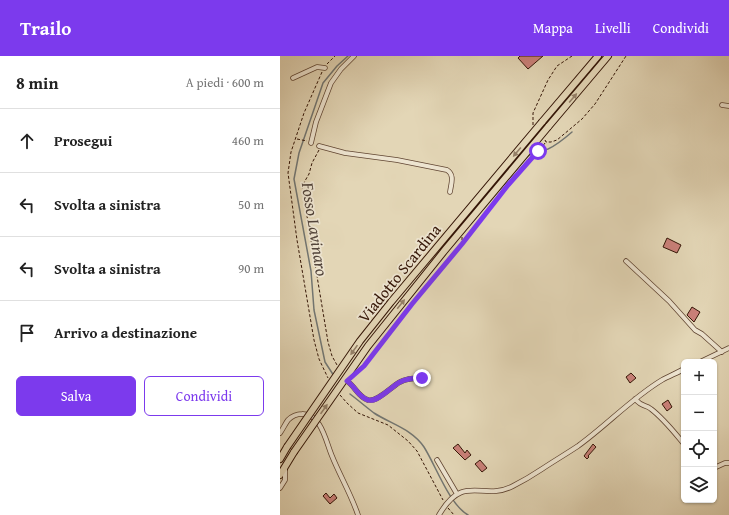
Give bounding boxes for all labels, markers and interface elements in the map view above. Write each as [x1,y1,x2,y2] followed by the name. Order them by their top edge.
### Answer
[20,14,71,42] text: Trailo
[533,18,573,38] text: Mappa
[595,18,631,38] text: Livelli
[653,18,709,38] text: Condividi
[16,70,58,95] text: 8 min
[186,73,264,92] text: A piedi · 600 m
[569,92,578,103] one-way arrow
[16,130,38,152] icon: ahead
[54,130,112,151] text: Prosegui
[232,131,264,150] text: 460 m
[529,142,547,160] route start
[513,147,522,158] one-way arrow
[296,179,335,278] water label: Fosso Lavinaro
[16,194,38,216] icon: left
[54,194,161,215] text: Svolta a sinistra
[238,195,264,214] text: 50 m
[352,218,447,327] street label: Viadotto Scardina
[16,258,38,280] icon: left
[54,258,161,279] text: Svolta a sinistra
[238,259,264,278] text: 90 m
[397,299,405,310] one-way arrow
[16,322,38,344] icon: arrive
[54,322,197,343] text: Arrivo a destinazione
[350,344,358,355] one-way arrow
[681,359,717,503] map controls
[681,359,717,395] button: +
[413,369,431,387] route end
[16,376,136,416] button: Salva
[144,376,264,416] button: Condividi
[681,395,717,431] button: −
[320,404,328,414] one-way arrow
[681,431,717,467] button: locate
[681,467,717,503] button: layers

